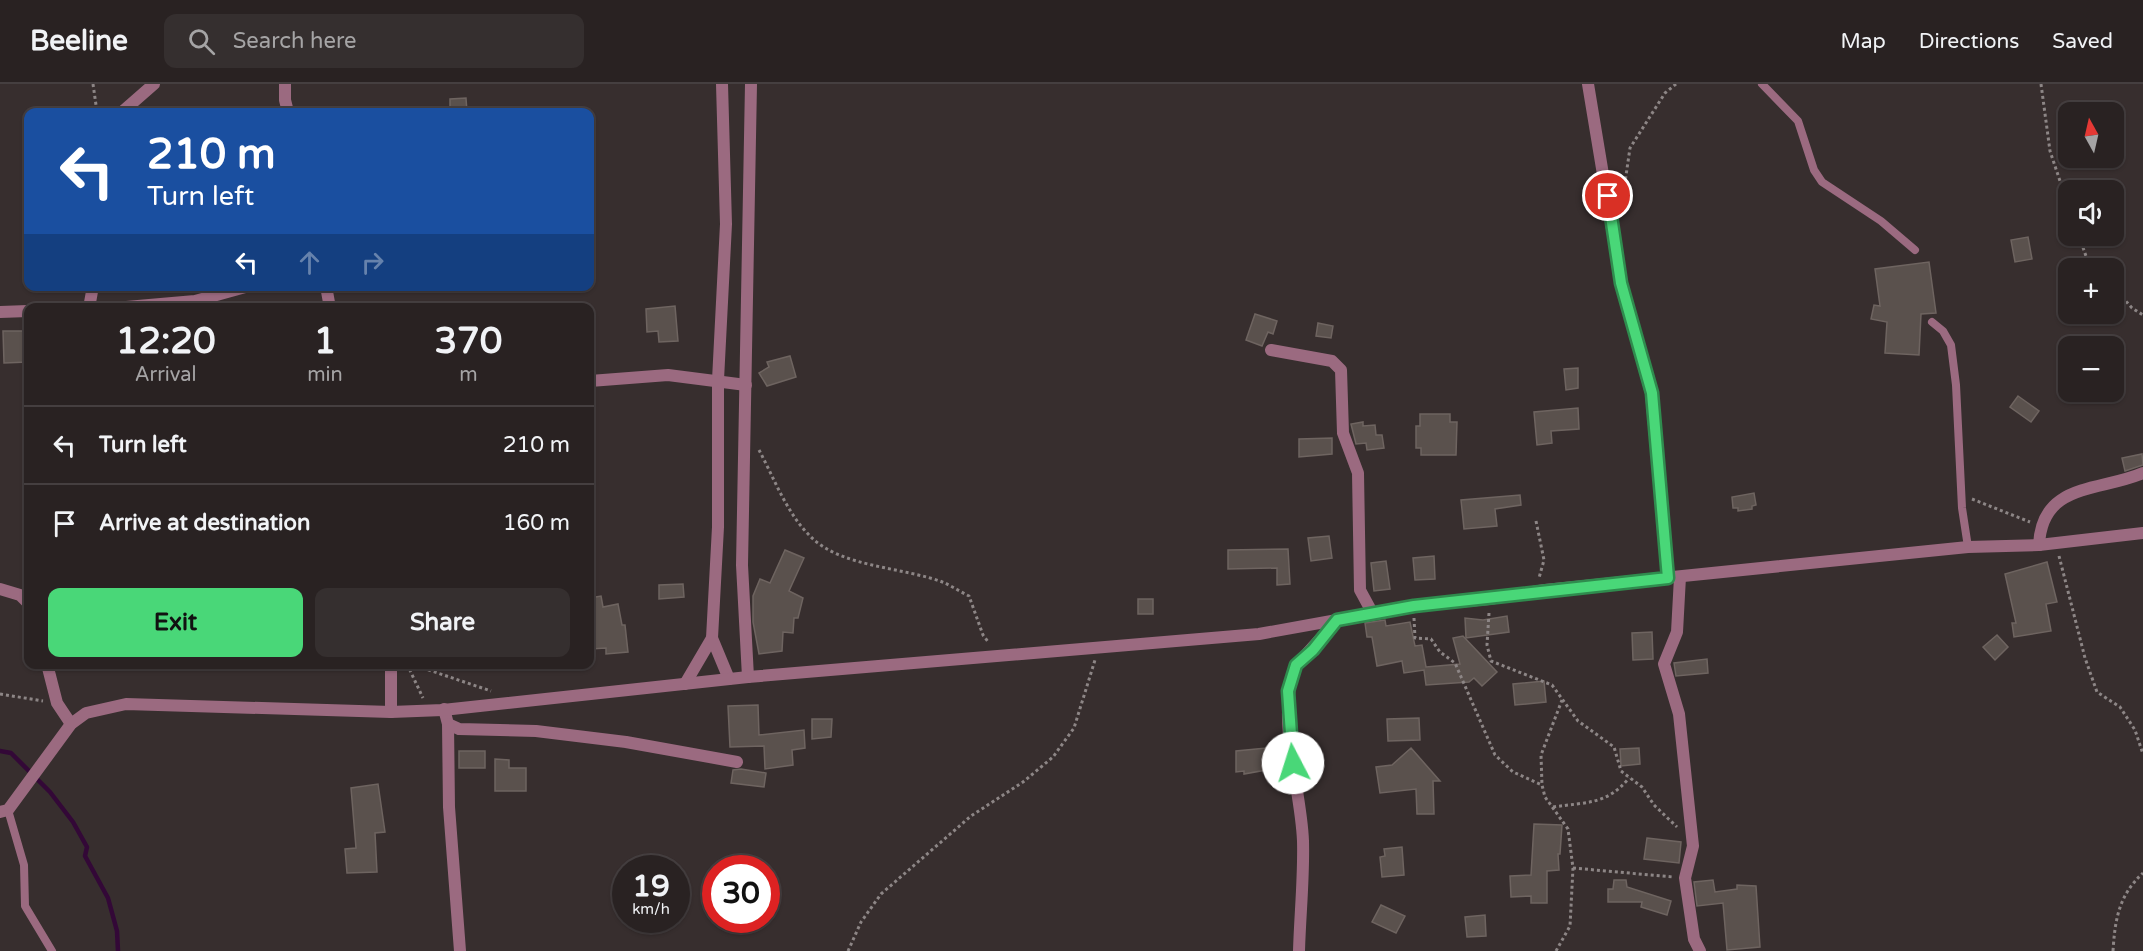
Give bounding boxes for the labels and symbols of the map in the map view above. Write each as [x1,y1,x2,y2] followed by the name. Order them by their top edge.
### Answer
[2058,102,2124,168] north arrow
[1582,170,1633,221] pin
[1261,731,1325,795] position arrow
[702,855,780,933] speed limit sign: 30

